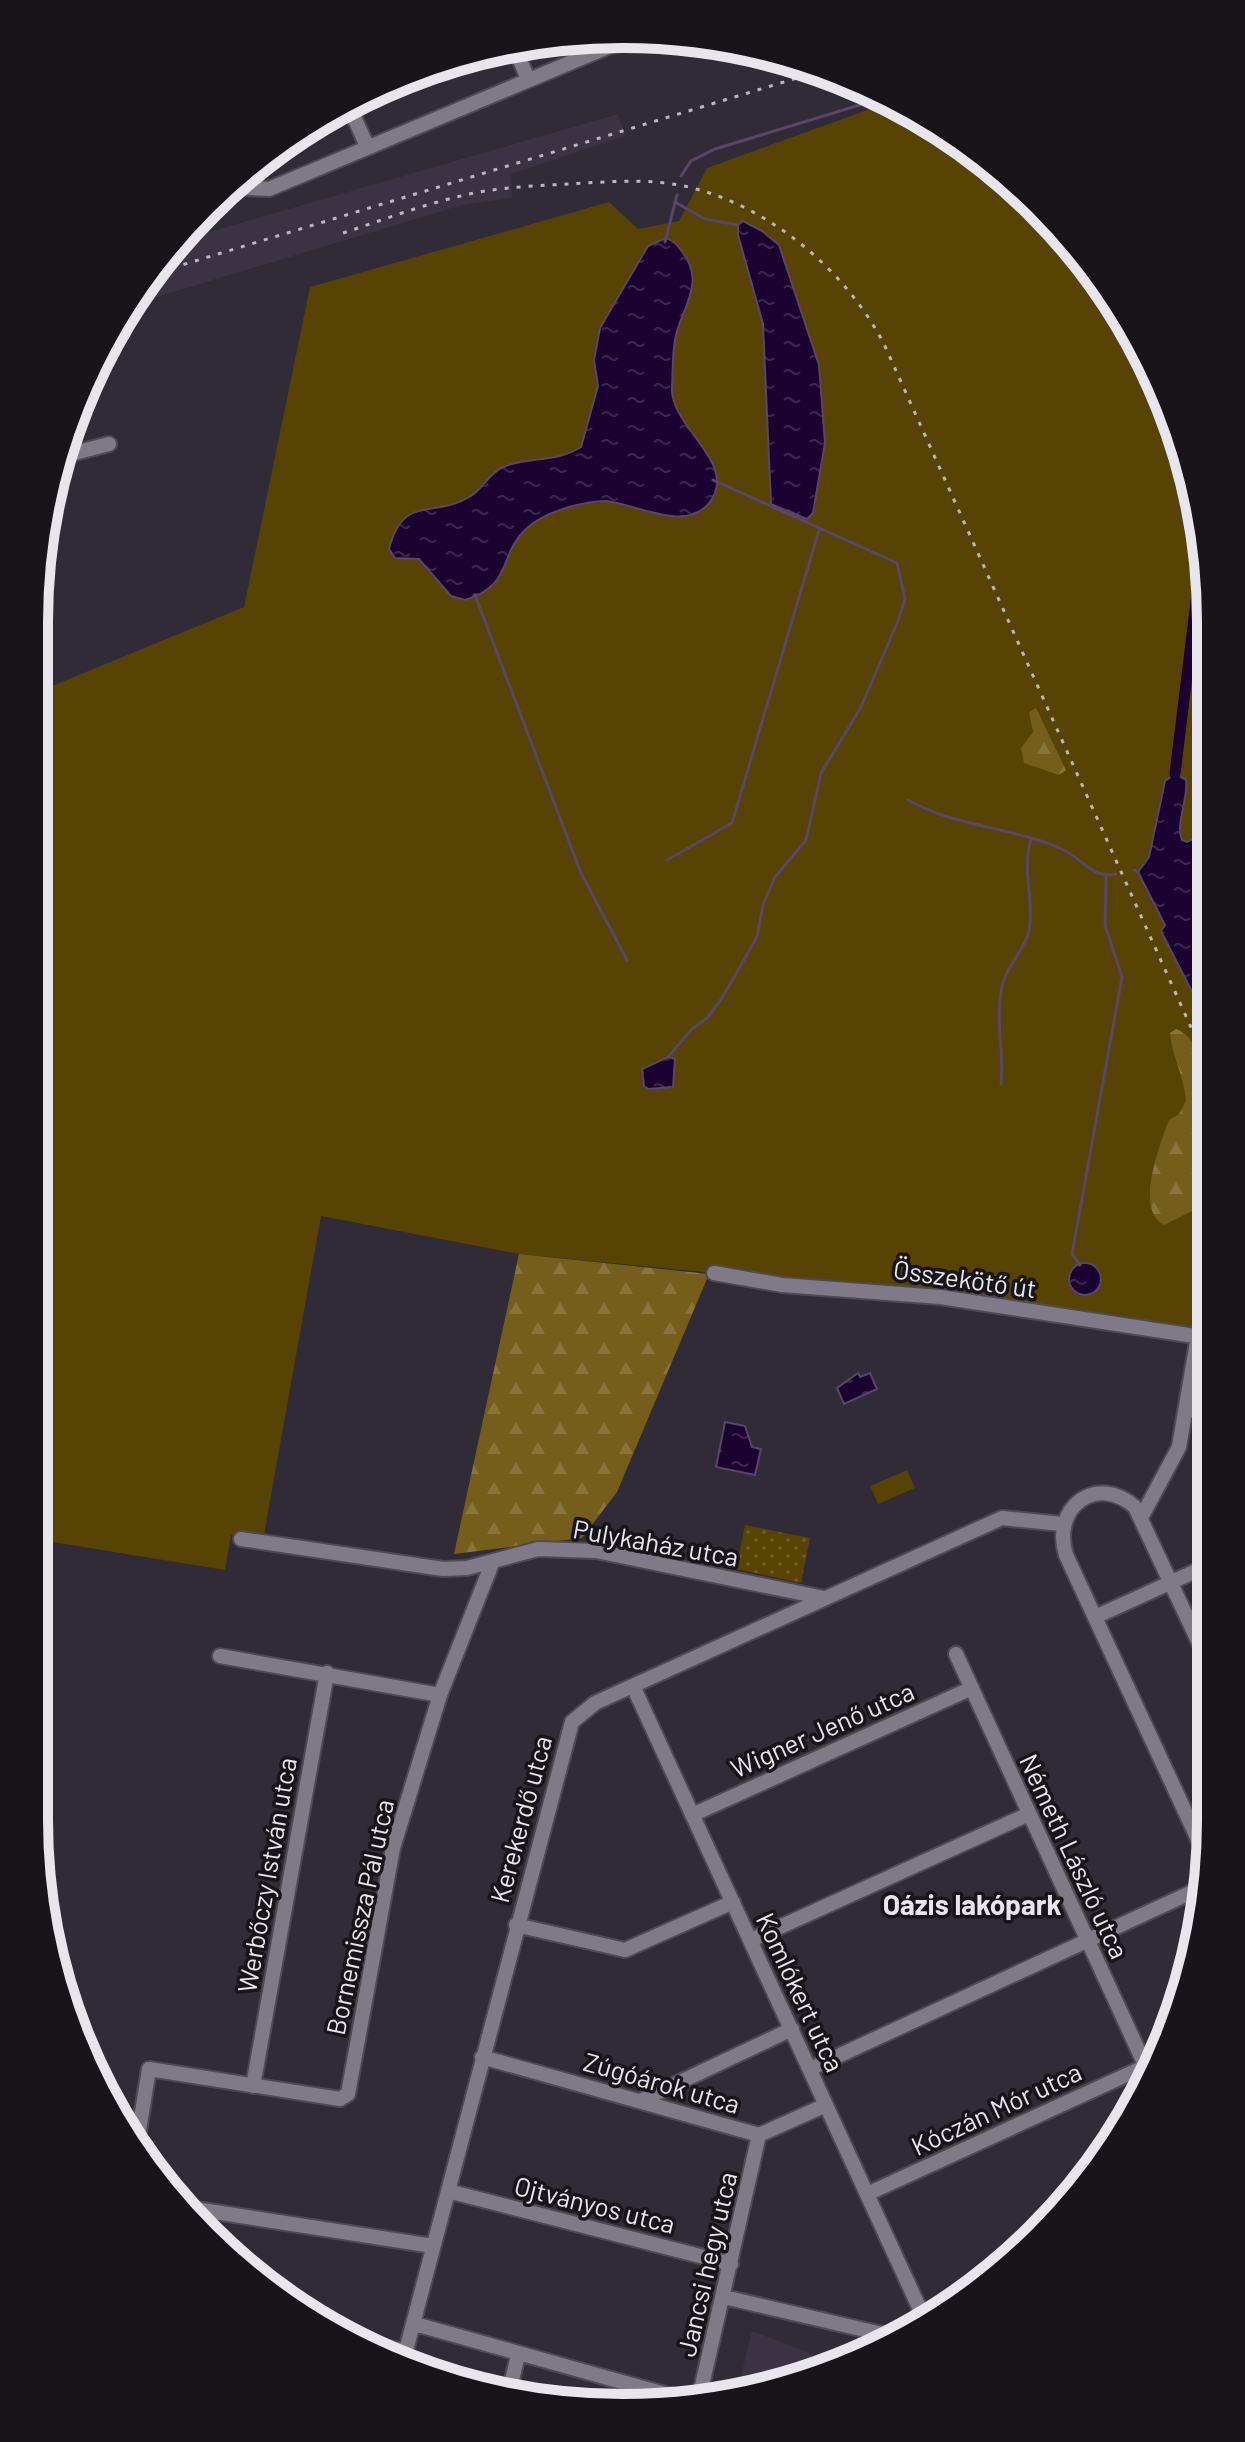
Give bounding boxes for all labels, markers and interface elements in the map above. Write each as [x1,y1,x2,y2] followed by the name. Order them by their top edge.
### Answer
[891,1253,1039,1303] street label: Összekötő út
[571,1512,741,1572] street label: Pulykaház utca
[726,1675,918,1783] street label: Wigner Jenő utca
[483,1732,557,1906] street label: Kerekerdő utca
[1014,1749,1136,1963] street label: Németh László utca
[230,1755,302,1995] street label: Werbőczy István utca
[319,1796,399,2038] street label: Bornemissza Pál utca
[883,1887,1061,1921] district label: Oázis lakópark
[751,1908,851,2076] street label: Komlókert utca
[580,2045,744,2119] street label: Zúgóárok utca
[906,2055,1086,2161] street label: Kóczán Mór utca
[512,2169,678,2239] street label: Ojtványos utca
[670,2169,742,2359] street label: Jancsi hegy utca

